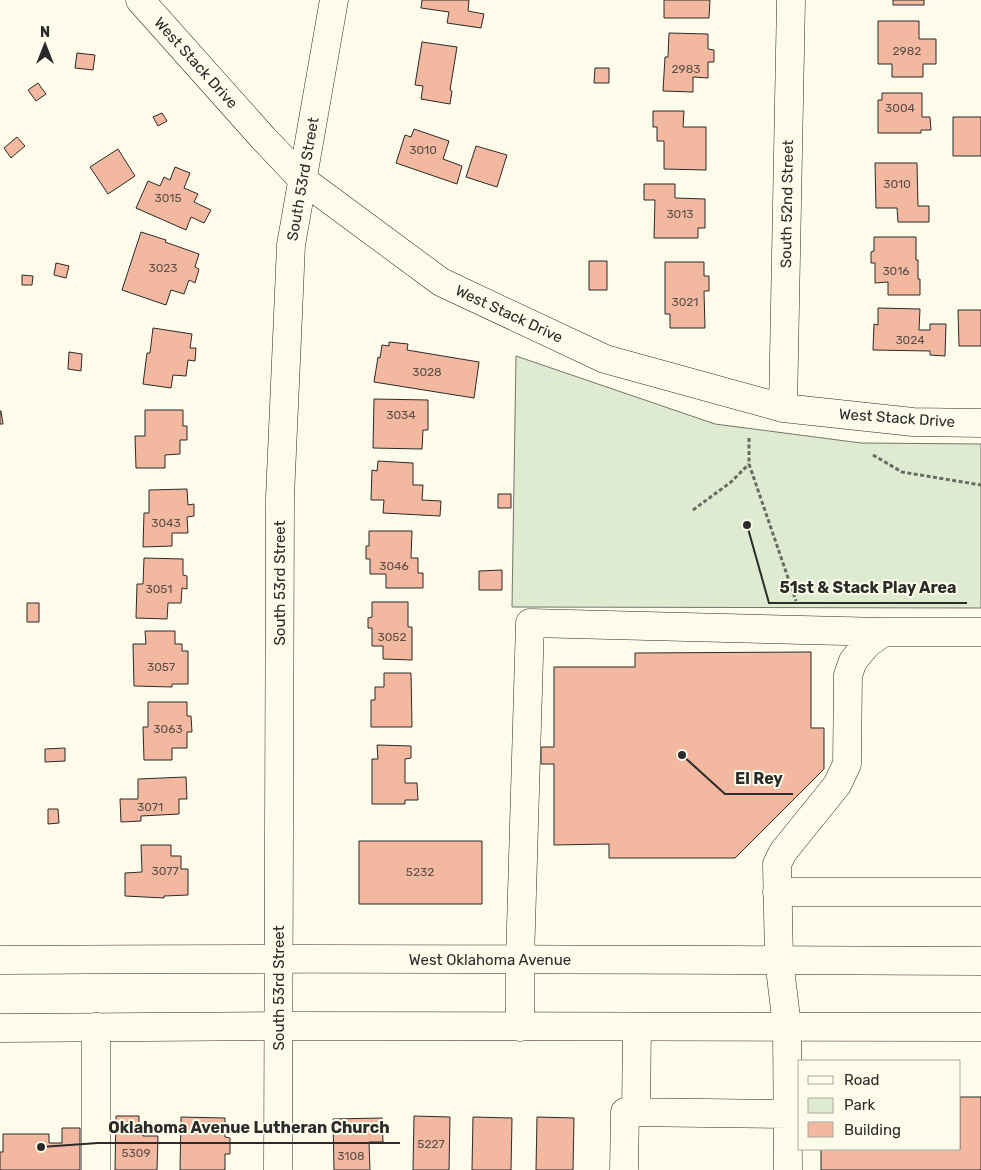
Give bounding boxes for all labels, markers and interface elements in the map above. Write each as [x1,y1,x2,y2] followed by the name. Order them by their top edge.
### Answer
[150,14,242,112] street label: West Stack Drive
[20,20,70,70] north arrow
[40,24,50,41] text: N
[893,44,921,58] house number: 2982
[671,62,701,76] house number: 2983
[885,101,915,115] house number: 3004
[283,116,323,242] street label: South 53rd Street
[777,140,797,268] street label: South 52nd Street
[409,143,437,157] house number: 3010
[883,177,911,191] house number: 3010
[154,191,182,205] house number: 3015
[666,207,694,221] house number: 3013
[148,261,178,275] house number: 3023
[882,264,910,278] house number: 3016
[452,281,566,347] street label: West Stack Drive
[671,295,699,309] house number: 3021
[895,333,925,347] house number: 3024
[412,365,442,379] house number: 3028
[838,405,956,431] street label: West Stack Drive
[386,408,416,422] house number: 3034
[151,516,181,530] house number: 3043
[271,520,289,646] street label: South 53rd Street
[379,559,409,573] house number: 3046
[769,572,967,603] callout: 51st & Stack Play Area
[779,578,957,597] text: 51st & Stack Play Area
[146,582,172,596] house number: 3051
[377,630,407,644] house number: 3052
[147,660,175,674] house number: 3057
[153,722,183,736] house number: 3063
[725,763,793,794] callout: El Rey
[735,769,783,788] text: El Rey
[137,800,163,814] house number: 3071
[151,864,179,878] house number: 3077
[406,865,434,879] house number: 5232
[270,925,288,1051] street label: South 53rd Street
[409,951,571,969] street label: West Oklahoma Avenue
[798,1060,961,1150] legend
[844,1071,880,1089] text: Road
[844,1096,875,1114] text: Park
[98,1112,400,1143] callout: Oklahoma Avenue Lutheran Church
[108,1118,390,1137] text: Oklahoma Avenue Lutheran Church
[844,1121,901,1139] text: Building
[417,1137,445,1151] house number: 5227
[121,1146,151,1160] house number: 5309
[337,1149,365,1163] house number: 3108

